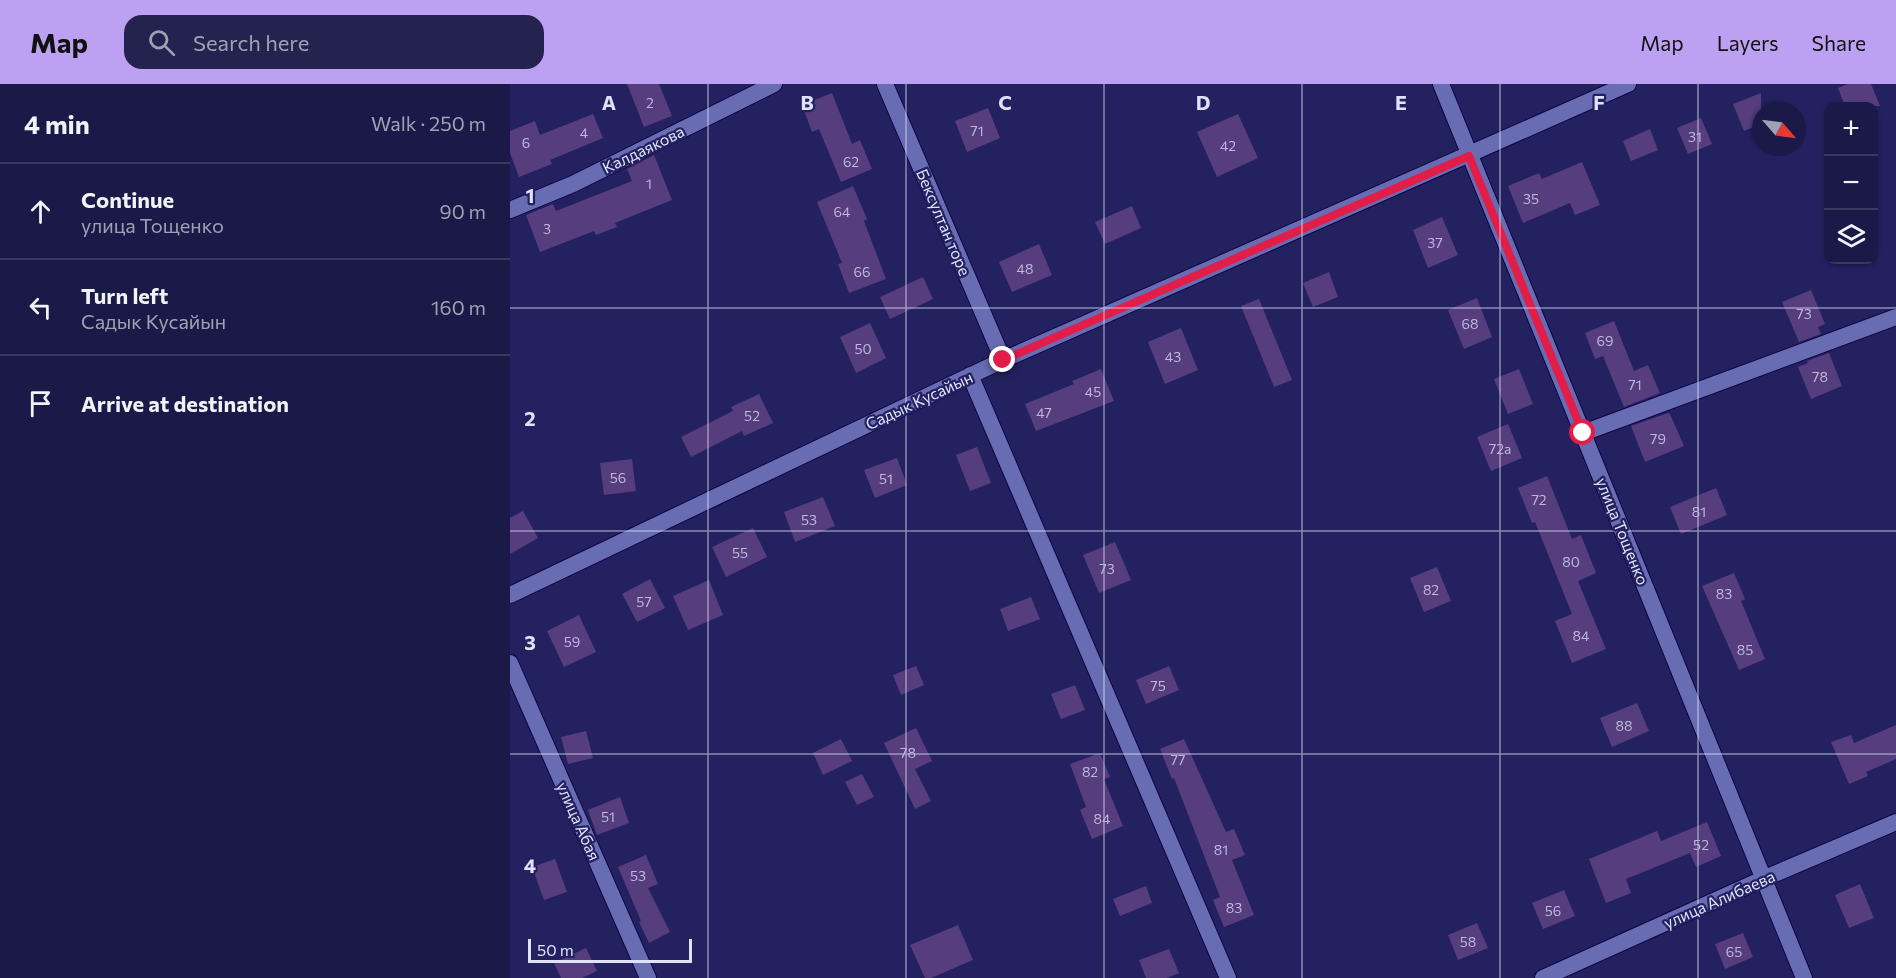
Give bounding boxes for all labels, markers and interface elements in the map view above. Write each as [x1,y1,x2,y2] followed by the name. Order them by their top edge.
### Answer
[124,15,544,69] search box
[30,25,88,59] text: Map
[145,26,178,59] icon: search
[193,29,309,56] text: Search here
[1640,30,1684,55] text: Map
[1717,30,1779,55] text: Layers
[1812,30,1866,55] text: Share
[602,90,616,114] text: A
[800,90,814,114] text: B
[998,90,1012,114] text: C
[1196,90,1210,114] text: D
[1395,90,1407,114] text: E
[1593,90,1605,114] text: F
[646,94,654,111] house number: 2
[1752,102,1806,156] north arrow
[1824,102,1878,264] map controls
[1824,102,1878,156] button: +
[24,108,90,139] text: 4 min
[371,111,486,135] text: Walk · 250 m
[599,121,687,177] street label: Калдаякова
[970,122,984,139] house number: 71
[580,124,589,141] house number: 4
[1688,128,1702,145] house number: 31
[522,134,530,151] house number: 6
[1220,137,1236,154] house number: 42
[843,153,859,170] house number: 62
[1824,156,1878,210] button: −
[913,166,975,278] street label: Бексултан торе
[646,175,652,192] house number: 1
[525,183,535,207] text: 1
[81,186,174,213] text: Continue
[1523,190,1539,207] house number: 35
[24,195,57,228] icon: ahead
[440,199,486,223] text: 90 m
[834,203,851,220] house number: 64
[1824,210,1878,264] button: layers
[81,213,224,237] text: улица Тощенко
[543,220,551,237] house number: 3
[1427,234,1443,251] house number: 37
[1017,260,1033,277] house number: 48
[854,263,871,280] house number: 66
[81,282,168,309] text: Turn left
[24,291,57,324] icon: left
[431,295,486,319] text: 160 m
[1796,305,1812,322] house number: 73
[81,309,226,333] text: Садык Кусайын
[1462,315,1479,332] house number: 68
[1597,332,1613,349] house number: 69
[854,340,872,357] house number: 50
[989,346,1015,372] route end
[1165,348,1181,365] house number: 43
[862,367,976,433] street label: Садык Кусайын
[1812,368,1828,385] house number: 78
[1628,376,1642,393] house number: 71
[1085,383,1101,400] house number: 45
[24,387,57,420] icon: arrive
[81,390,289,417] text: Arrive at destination
[1036,404,1052,421] house number: 47
[524,406,536,430] text: 2
[744,407,760,424] house number: 52
[1569,419,1595,445] route start
[1650,430,1666,447] house number: 79
[1489,440,1511,457] house number: 72а
[610,469,626,486] house number: 56
[879,470,893,487] house number: 51
[1593,474,1653,588] street label: улица Тощенко
[1531,491,1547,508] house number: 72
[1692,503,1706,520] house number: 81
[801,511,817,528] house number: 53
[732,544,748,561] house number: 55
[1562,553,1580,570] house number: 80
[1099,560,1115,577] house number: 73
[1423,581,1439,598] house number: 82
[1716,585,1732,602] house number: 83
[636,593,652,610] house number: 57
[1573,627,1590,644] house number: 84
[524,630,536,654] text: 3
[564,633,580,650] house number: 59
[1737,641,1753,658] house number: 85
[1150,677,1166,694] house number: 75
[1616,717,1633,734] house number: 88
[900,744,916,761] house number: 78
[1171,751,1185,768] house number: 77
[1082,763,1098,780] house number: 82
[553,779,605,863] street label: улица Абая
[601,808,615,825] house number: 51
[1094,810,1111,827] house number: 84
[1693,836,1709,853] house number: 52
[1214,841,1228,858] house number: 81
[524,853,536,877] text: 4
[1661,866,1777,932] street label: улица Алибаева
[630,867,646,884] house number: 53
[1226,899,1242,916] house number: 83
[1545,902,1561,919] house number: 56
[1460,933,1476,950] house number: 58
[528,936,692,964] scale bar
[537,940,574,959] text: 50 m
[1726,943,1742,960] house number: 65

